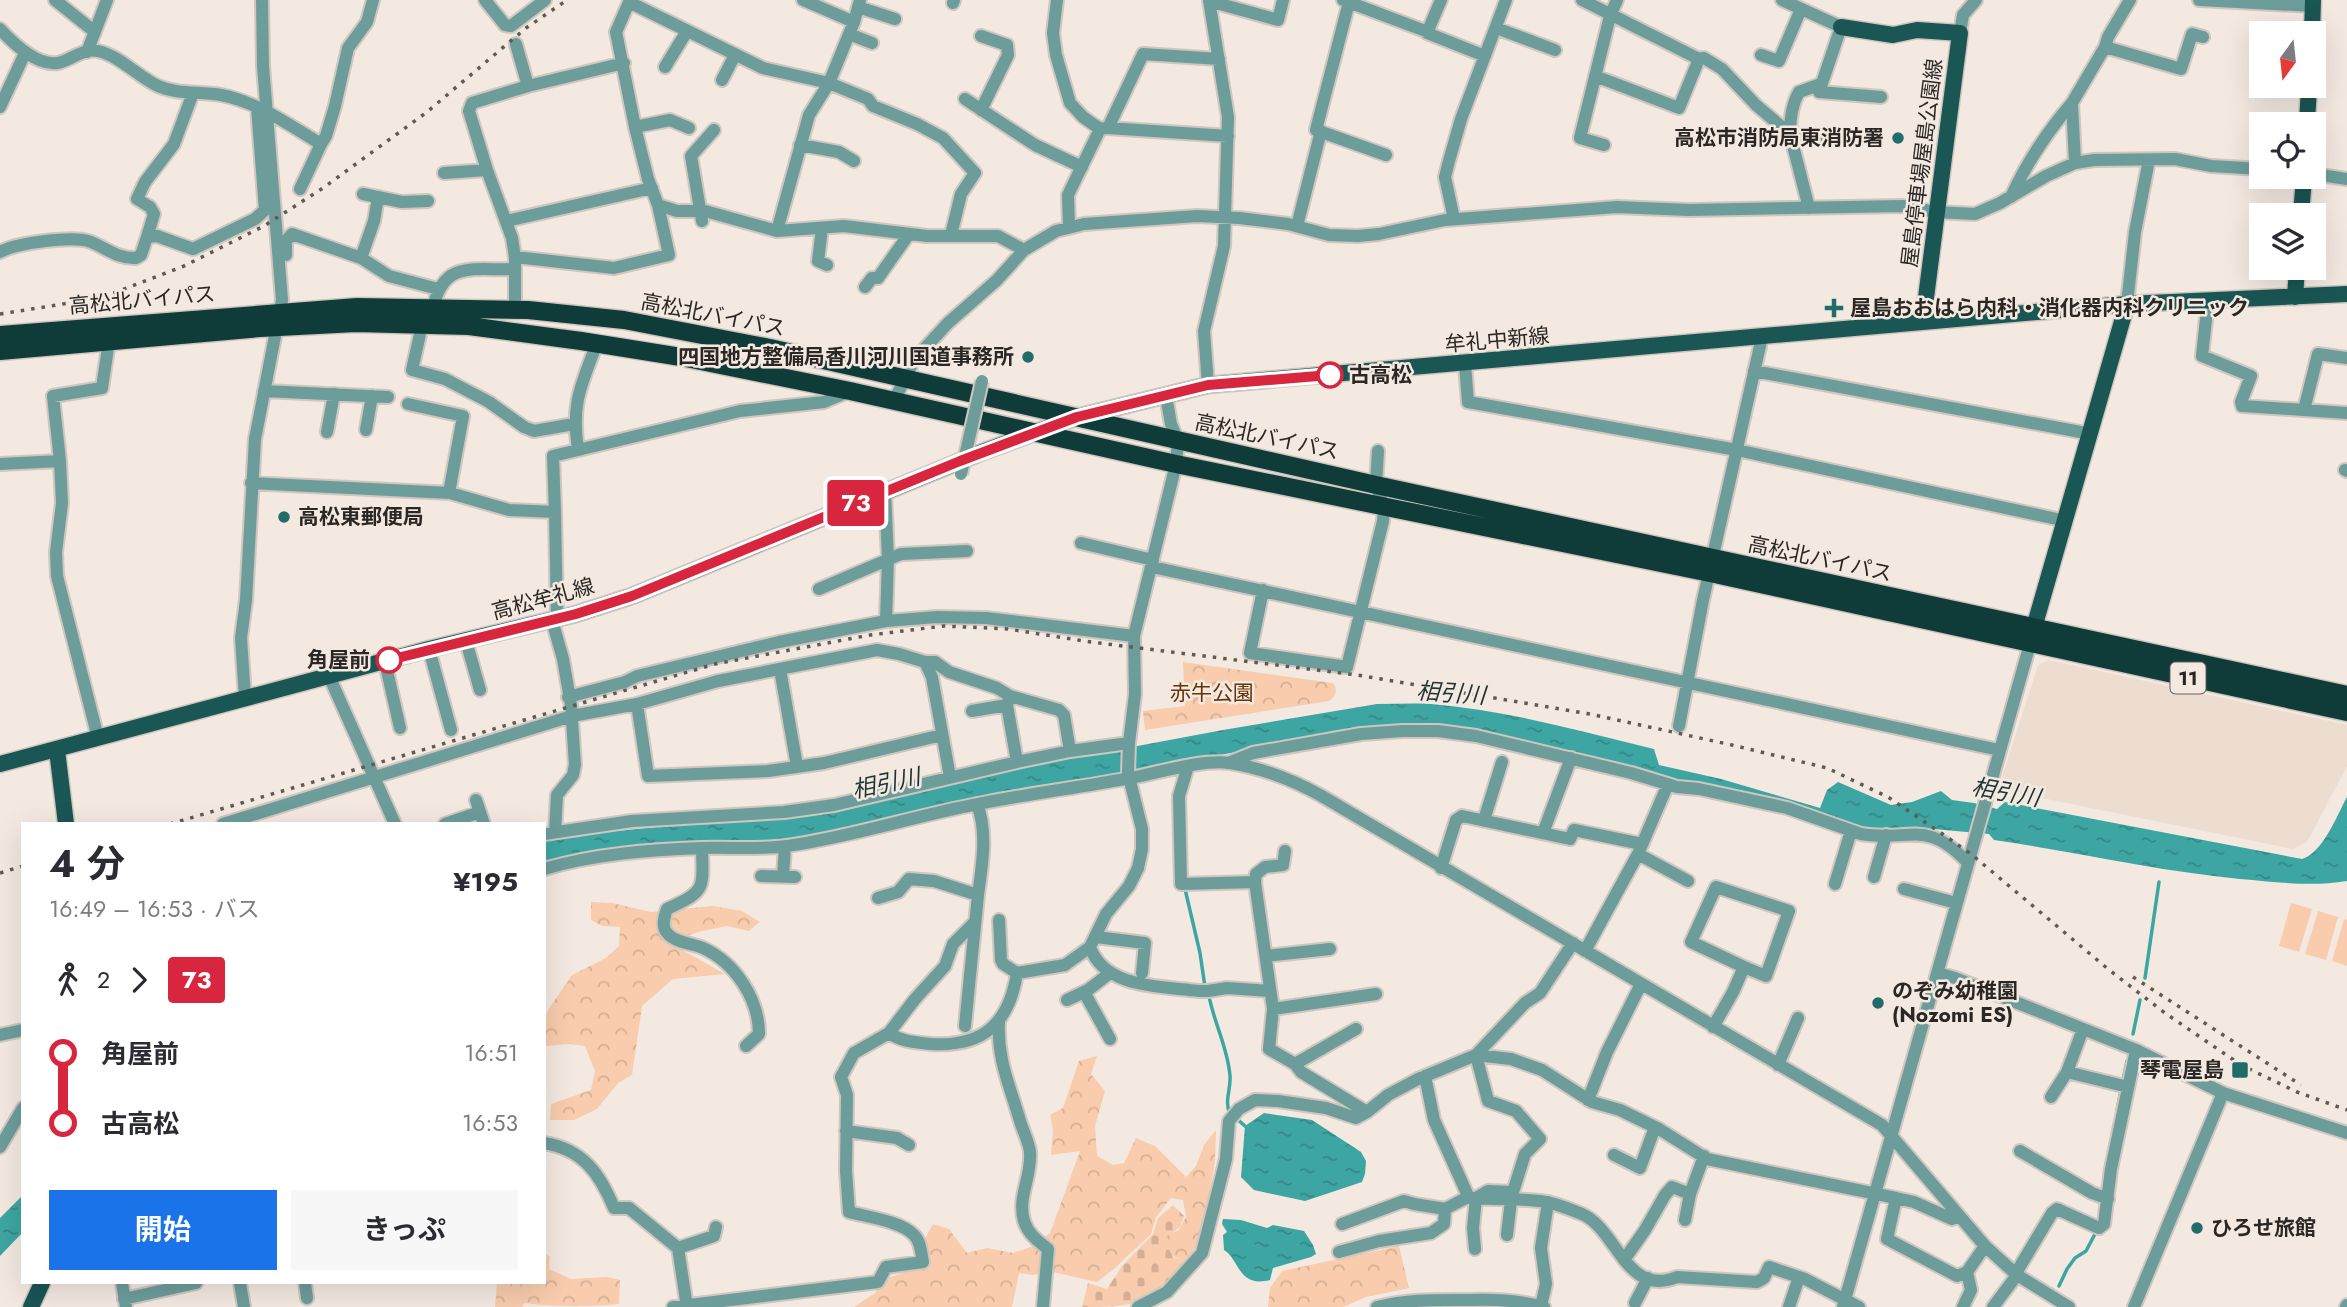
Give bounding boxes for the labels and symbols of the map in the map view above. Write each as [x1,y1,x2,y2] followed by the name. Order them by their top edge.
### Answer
[2249,21,2326,98] north arrow
[1894,57,1950,269] street label: 屋島停車場屋島公園線
[1674,123,1884,153] place label: 高松市消防局東消防署
[1890,130,1906,146] marker: 高松市消防局東消防署
[68,279,216,321] street label: 高松北バイパス
[638,286,788,344] street label: 高松北バイパス
[1850,293,2249,323] place label: 屋島おおはら内科・消化器内科クリニック
[1824,298,1844,318] marker: 屋島おおはら内科・消化器内科クリニック
[1443,320,1551,360] street label: 牟礼中新線
[678,342,1014,372] place label: 四国地方整備局香川河川国道事務所
[1020,349,1036,365] marker: 四国地方整備局香川河川国道事務所
[1349,360,1412,390] place label: 古高松
[1317,362,1343,388] marker: 古高松
[1192,407,1342,467] street label: 高松北バイパス
[824,480,888,526] line badge: 73
[298,502,424,532] place label: 高松東郵便局
[276,509,292,525] marker: 高松東郵便局
[1745,529,1895,589] street label: 高松北バイパス
[488,571,598,627] street label: 高松牟礼線
[307,645,370,675] place label: 角屋前
[376,647,402,673] marker: 角屋前
[2170,663,2206,694] road number: 11
[1415,674,1490,713] water label: 相引川
[1170,678,1254,708] park label: 赤牛公園
[849,759,926,807] water label: 相引川
[1969,769,2046,815] water label: 相引川
[1892,976,2018,1030] place label: のぞみ幼稚園 (Nozomi ES)
[1870,995,1886,1011] marker: のぞみ幼稚園 (Nozomi ES)
[2140,1055,2224,1085] place label: 琴電屋島
[2230,1060,2250,1080] marker: 琴電屋島
[2211,1213,2316,1243] place label: ひろせ旅館
[2189,1220,2205,1236] marker: ひろせ旅館

